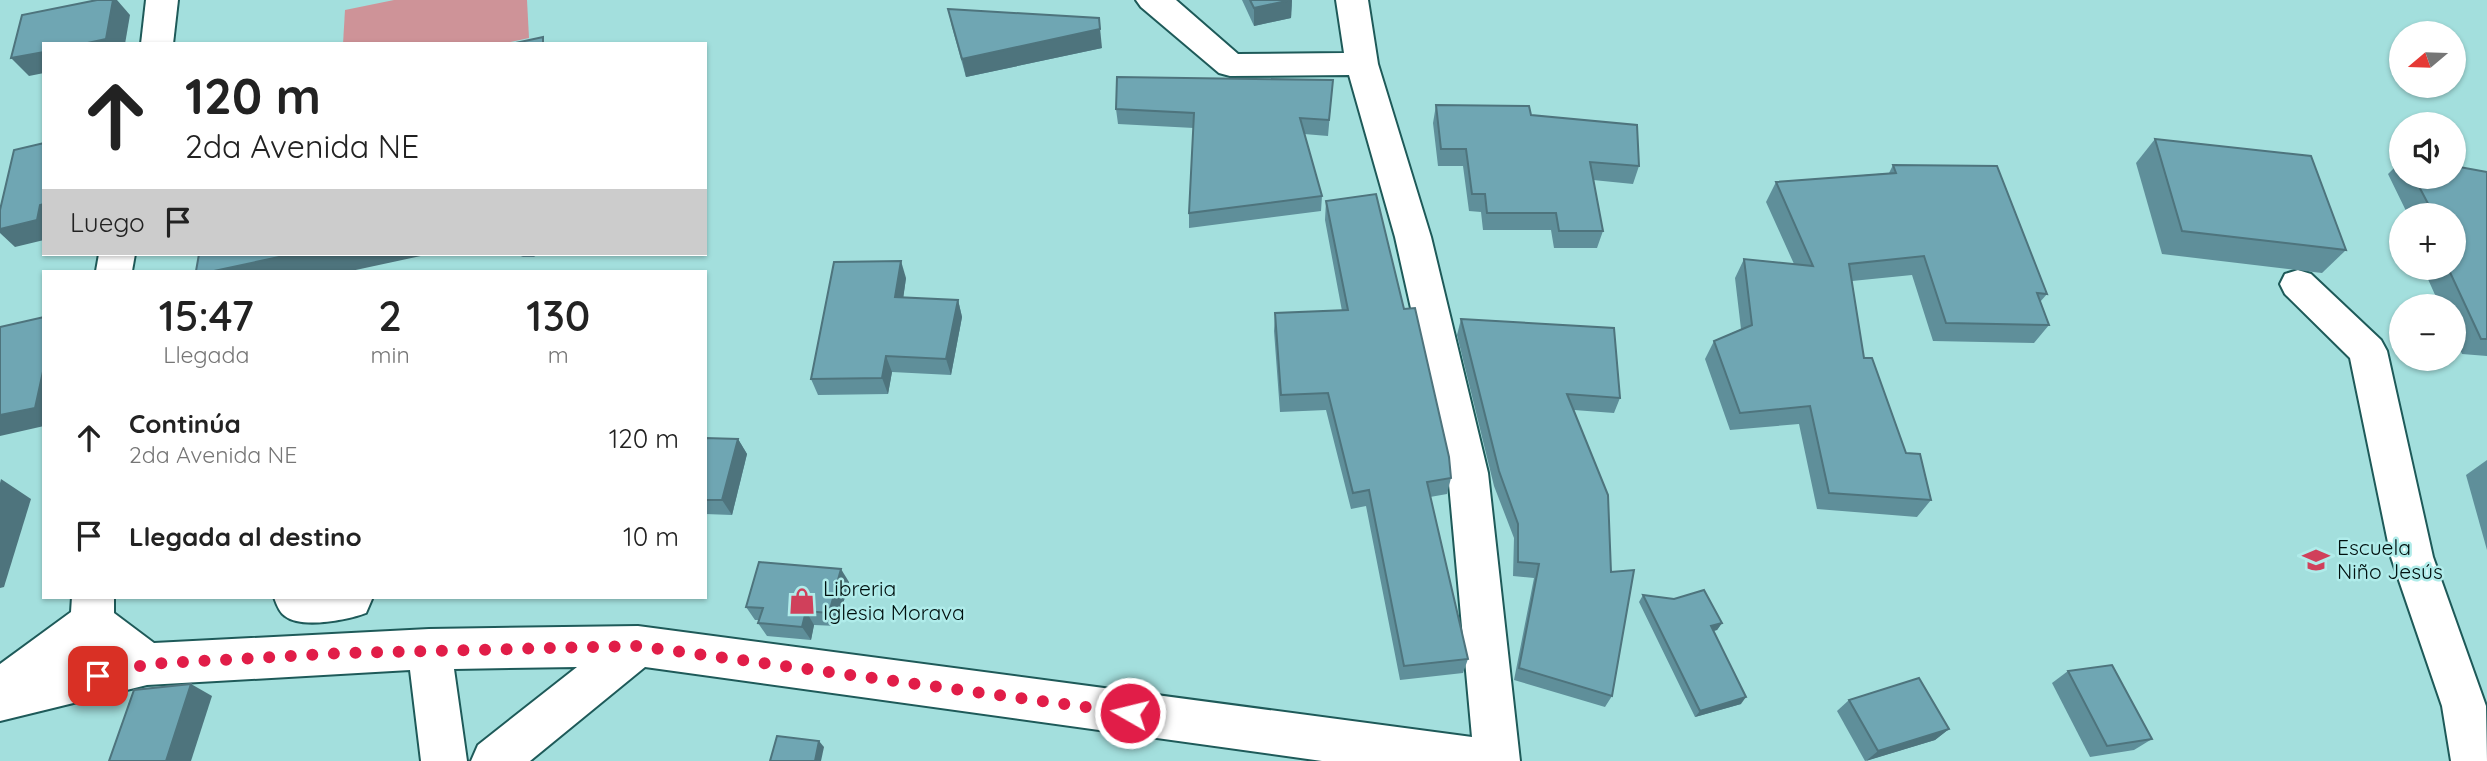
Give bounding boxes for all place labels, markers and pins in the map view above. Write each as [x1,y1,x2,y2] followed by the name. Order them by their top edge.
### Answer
[2337,534,2443,584] place label: Escuela Niño Jesús
[2301,545,2331,575] school or university icon: Escuela Niño Jesús
[823,575,965,625] place label: Libreria Iglesia Morava
[787,586,817,616] shop icon: Libreria Iglesia Morava
[68,646,128,706] pin

